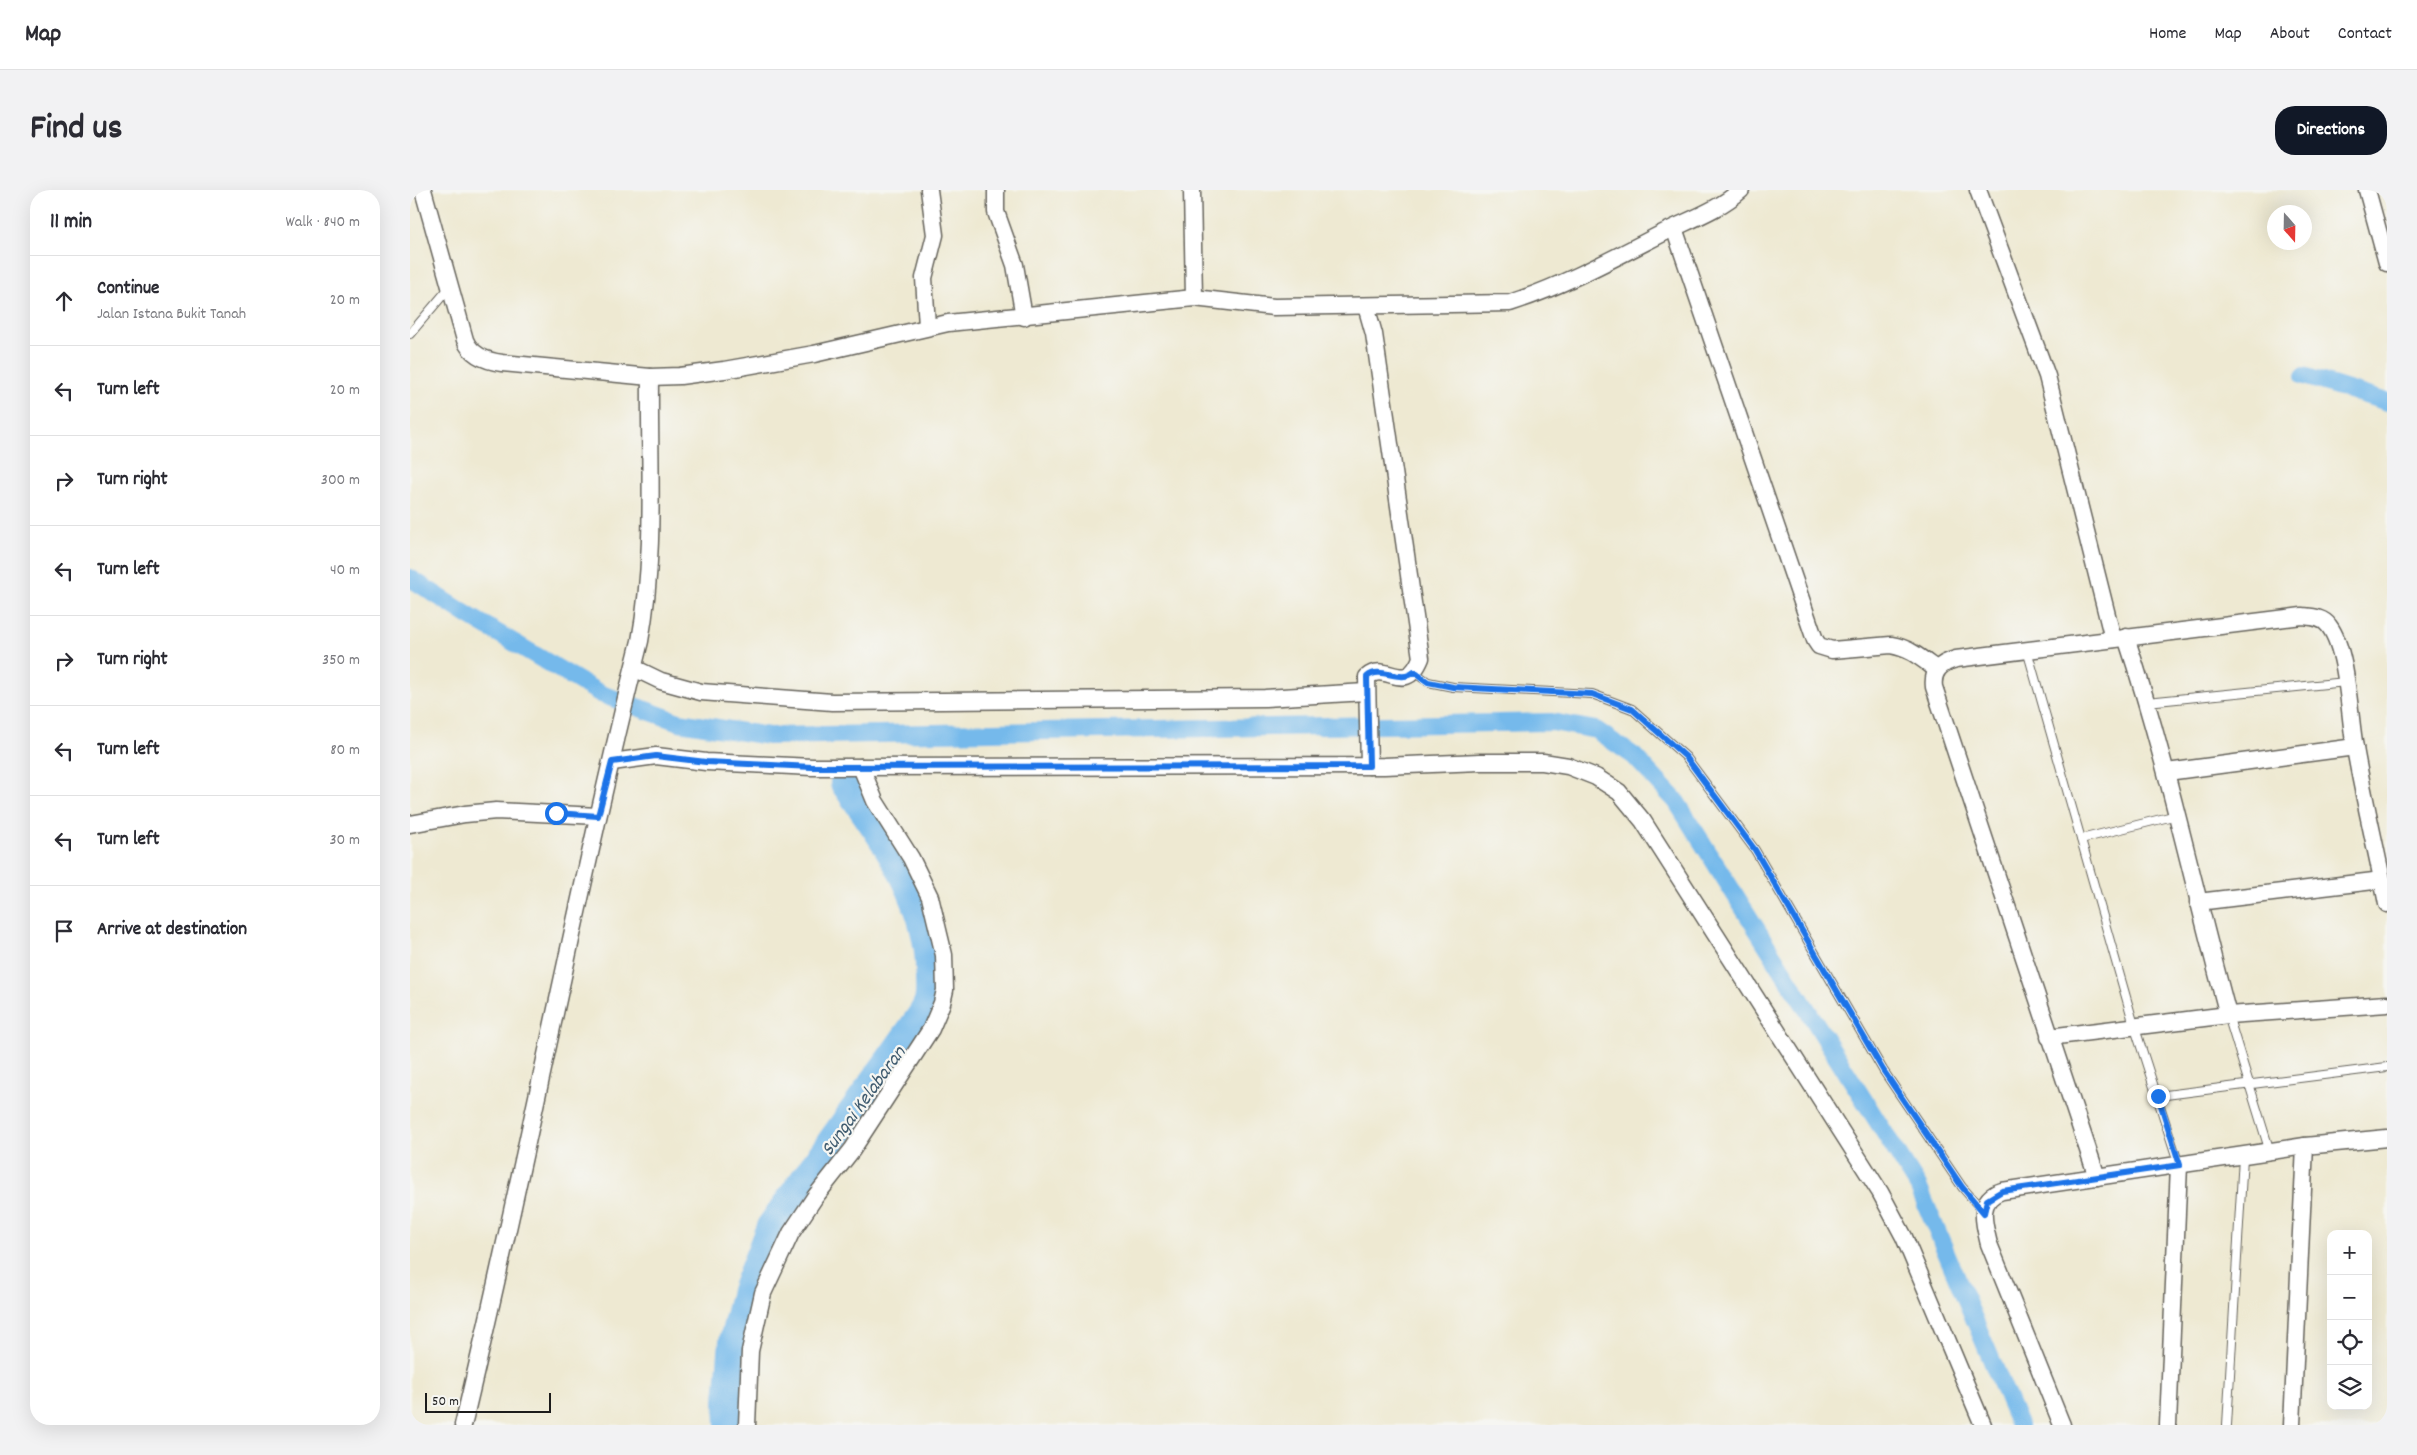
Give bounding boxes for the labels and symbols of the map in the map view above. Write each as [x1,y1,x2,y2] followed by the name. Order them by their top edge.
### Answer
[2267,205,2312,250] north arrow
[545,802,568,825] route start
[815,1041,914,1162] water label: Sungai Kelabaran
[2147,1085,2170,1108] route end
[425,1390,551,1413] scale bar

